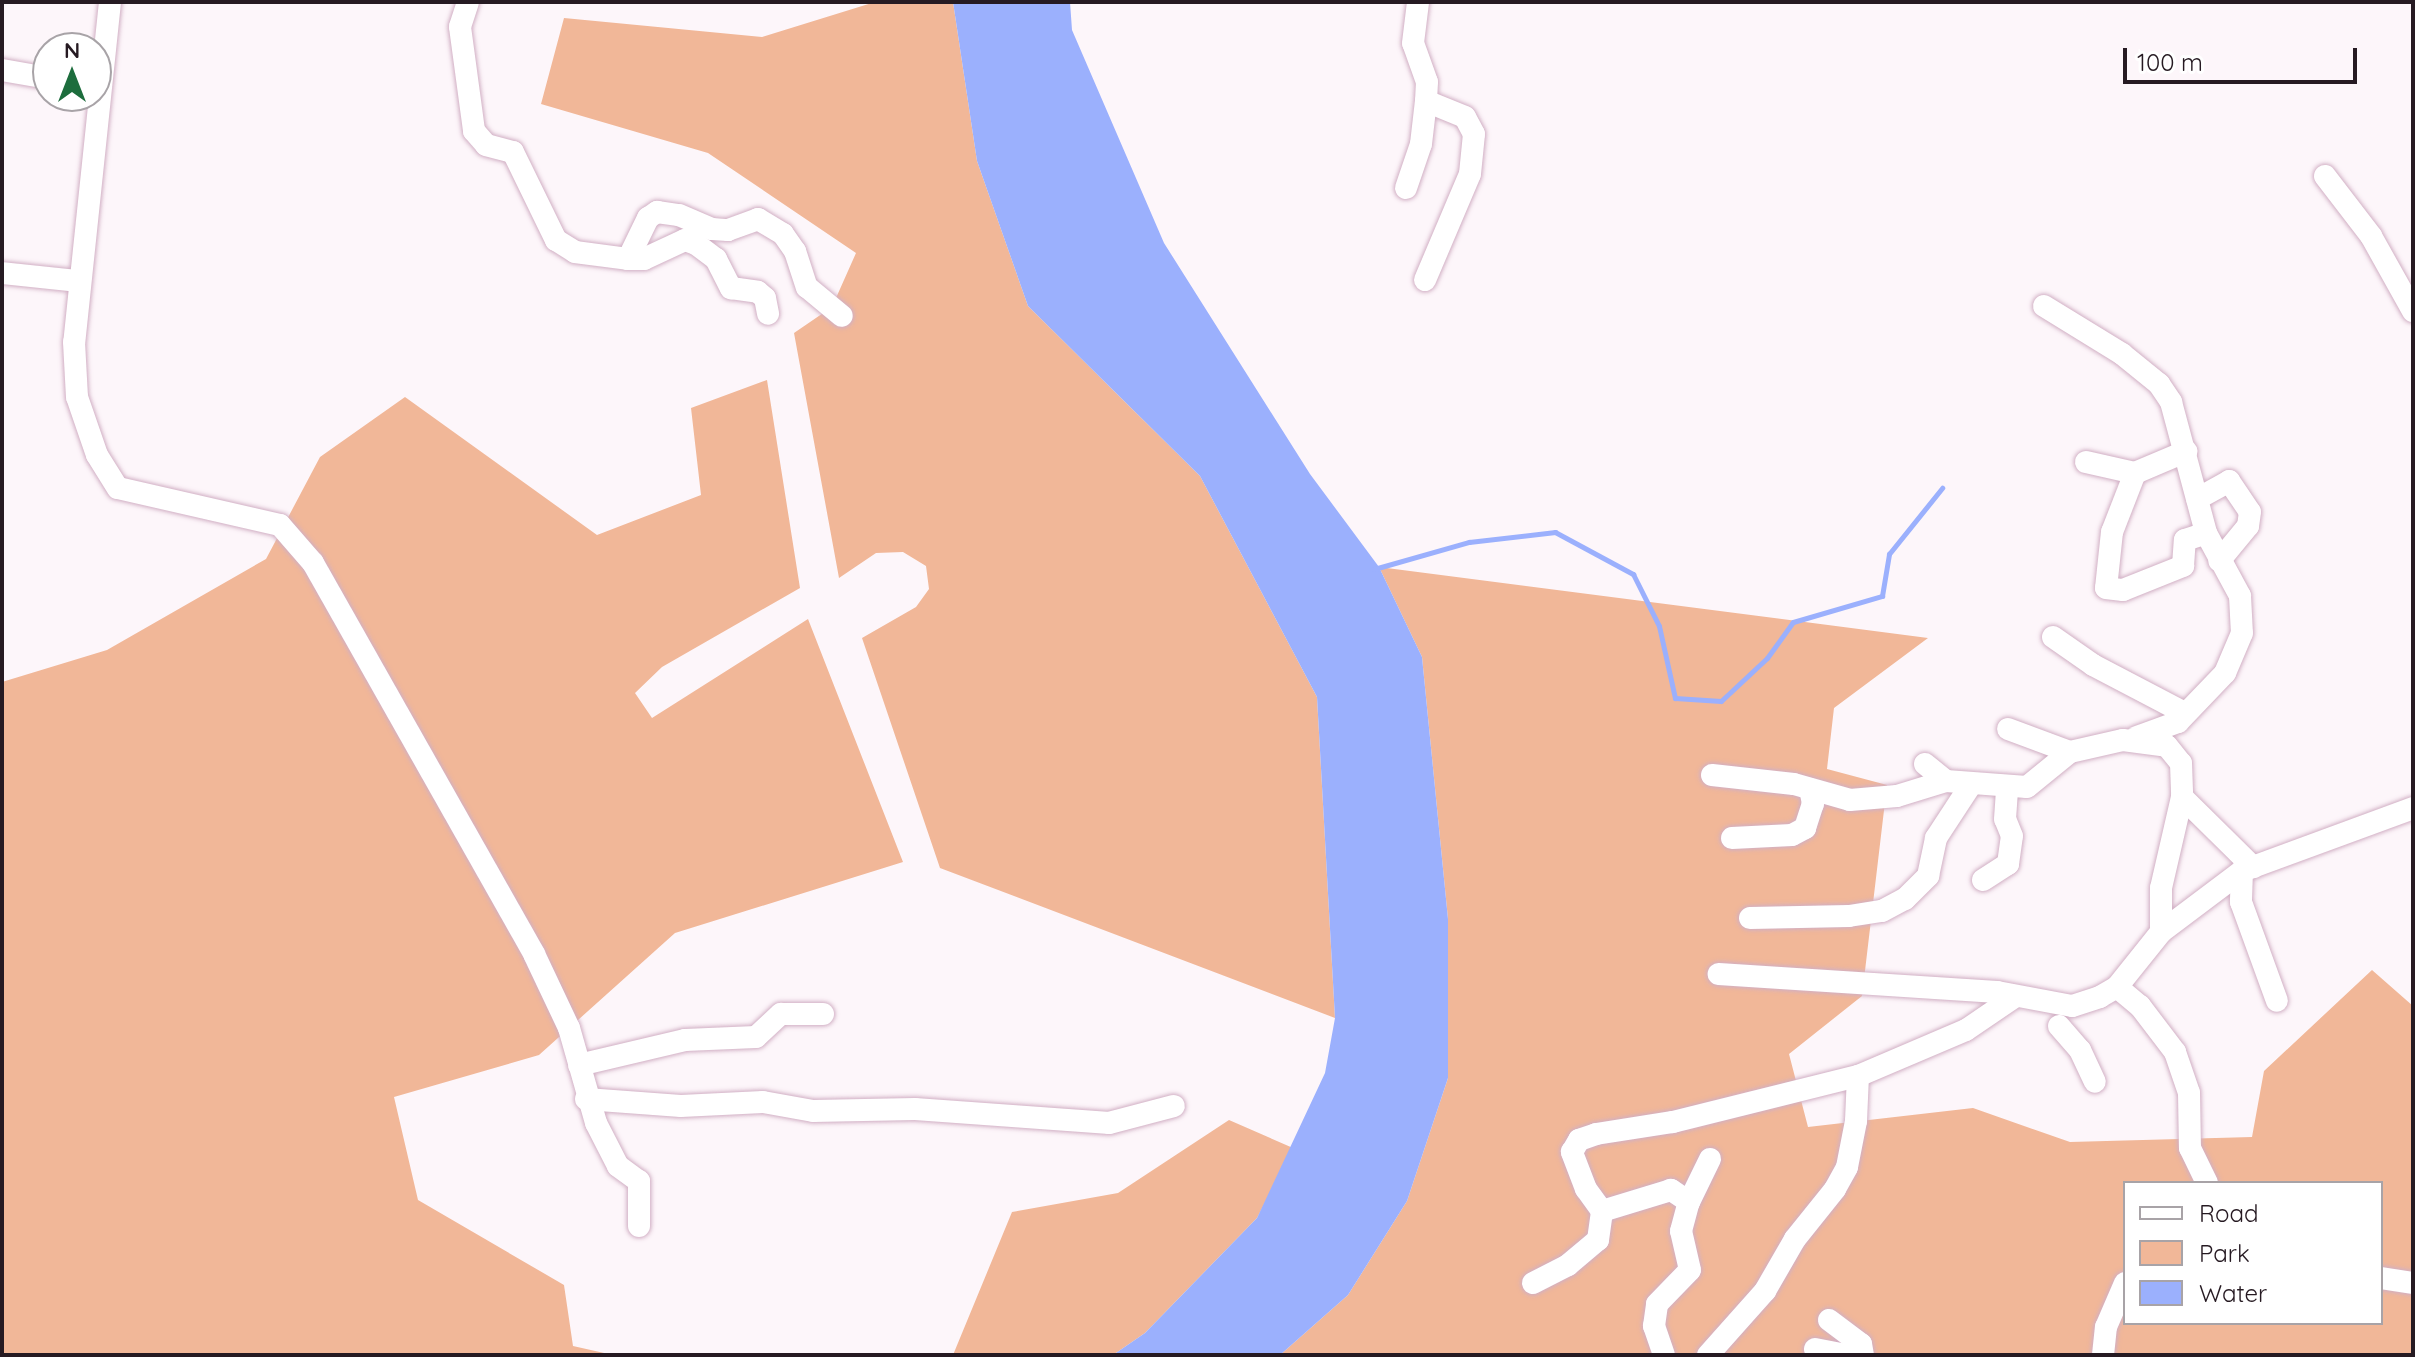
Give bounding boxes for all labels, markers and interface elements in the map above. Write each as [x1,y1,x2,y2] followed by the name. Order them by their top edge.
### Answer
[32,32,112,112] north arrow
[2127,32,2361,82] scale bar
[64,36,80,64] text: N
[2137,47,2203,77] text: 100 m
[2123,1181,2383,1325] legend
[2199,1198,2259,1228] text: Road
[2199,1238,2250,1268] text: Park
[2199,1278,2267,1308] text: Water

